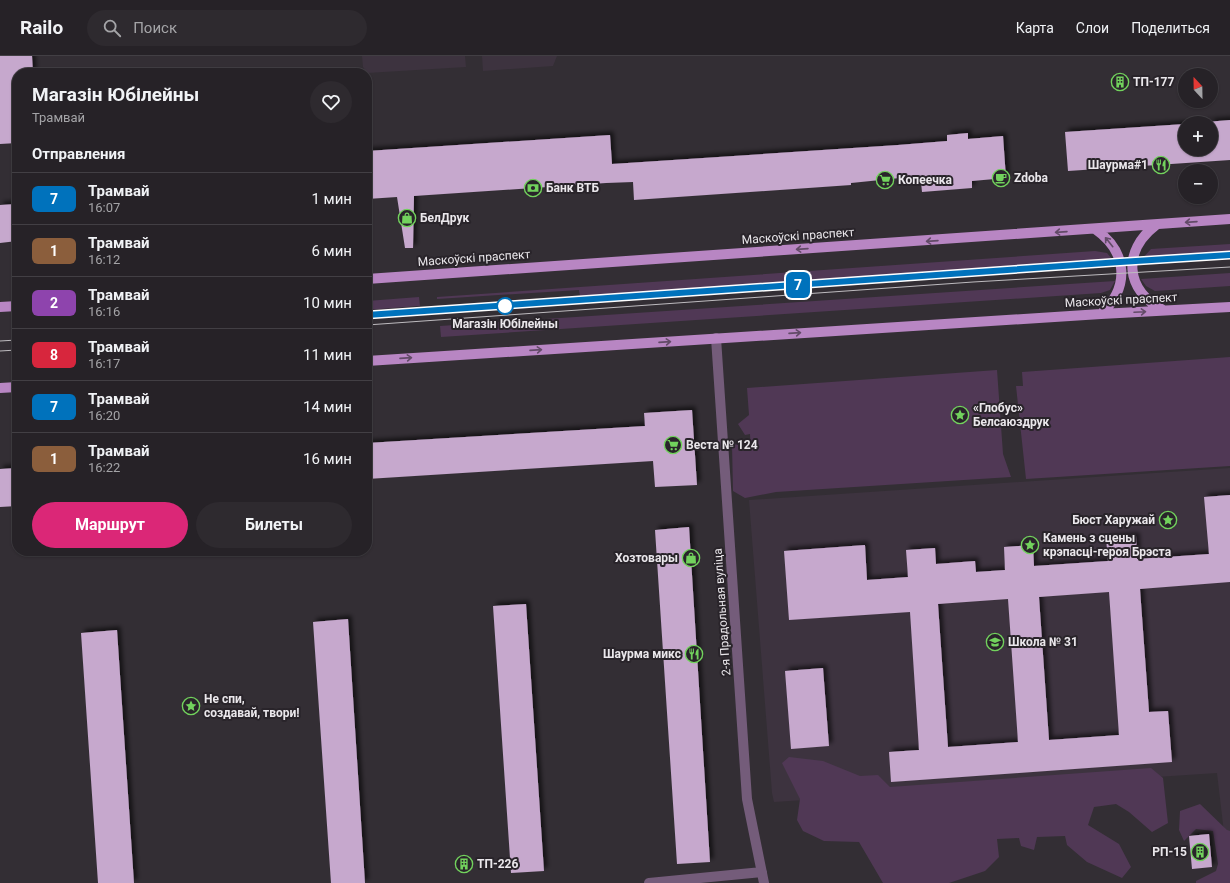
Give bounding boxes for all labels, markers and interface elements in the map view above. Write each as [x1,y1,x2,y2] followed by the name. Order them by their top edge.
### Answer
[87,10,367,46] search box
[20,16,63,39] text: Railo
[101,17,123,39] icon: search
[133,19,177,37] text: Поиск
[1016,20,1054,36] text: Карта
[1076,20,1109,36] text: Слои
[1131,20,1210,36] text: Поделиться
[1178,68,1218,108] north arrow
[1178,68,1218,204] map controls
[1110,72,1130,92] building icon: ТП-177
[1133,75,1174,89] place label: ТП-177
[310,81,352,123] button: heart
[32,83,199,106] text: Магазін Юбілейны
[32,110,85,125] text: Трамвай
[1178,116,1218,156] button: +
[32,145,125,163] text: Отправления
[1151,155,1171,175] restaurant icon: Шаурма#1
[1088,158,1148,172] place label: Шаурма#1
[1178,164,1218,204] button: −
[991,168,1011,188] cafe icon: Zdoba
[875,170,895,190] supermarket icon: Копеечка
[1014,171,1048,185] place label: Zdoba
[898,173,953,187] place label: Копеечка
[523,178,543,198] bank icon: Банк ВТБ
[546,181,599,195] place label: Банк ВТБ
[88,182,149,200] text: Трамвай
[311,190,352,208] text: 1 мин
[50,191,58,207] text: 7
[88,200,120,215] text: 16:07
[397,208,417,228] shop icon: БелДрук
[420,211,469,225] place label: БелДрук
[1185,219,1198,226] one-way arrow
[741,225,855,247] street label: Маскоўскі праспект
[1055,228,1068,235] one-way arrow
[88,234,149,252] text: Трамвай
[926,237,939,244] one-way arrow
[1105,237,1114,248] one-way arrow
[311,242,352,260] text: 6 мин
[50,243,58,259] text: 1
[796,246,809,253] one-way arrow
[417,247,531,269] street label: Маскоўскі праспект
[88,252,120,267] text: 16:12
[785,272,811,298] line badge: 7
[794,277,802,293] text: 7
[88,286,149,304] text: Трамвай
[1064,290,1178,310] street label: Маскоўскі праспект
[303,294,352,312] text: 10 мин
[50,295,58,311] text: 2
[496,297,514,315] marker: Магазін Юбілейны
[88,304,120,319] text: 16:16
[1133,308,1146,315] one-way arrow
[452,317,558,331] place label: Магазін Юбілейны
[788,330,801,337] one-way arrow
[88,338,149,356] text: Трамвай
[658,338,671,345] one-way arrow
[303,346,352,364] text: 11 мин
[50,347,58,363] text: 8
[529,347,542,354] one-way arrow
[399,355,412,362] one-way arrow
[88,356,120,371] text: 16:17
[88,390,149,408] text: Трамвай
[303,398,352,416] text: 14 мин
[50,399,58,415] text: 7
[973,401,1050,429] place label: «Глобус» Белсаюздрук
[950,405,970,425] place icon: «Глобус» Белсаюздрук
[88,408,120,423] text: 16:20
[663,435,683,455] supermarket icon: Веста № 124
[686,438,758,452] place label: Веста № 124
[88,442,149,460] text: Трамвай
[303,450,352,468] text: 16 мин
[50,451,58,467] text: 1
[88,460,120,475] text: 16:22
[32,502,188,548] button: Маршрут
[196,502,352,548] button: Билеты
[1158,510,1178,530] place icon: Бюст Харужай
[1072,513,1155,527] place label: Бюст Харужай
[1043,531,1172,559] place label: Камень з сцены крэпасці-героя Брэста
[1020,535,1040,555] place icon: Камень з сцены крэпасці-героя Брэста
[681,548,701,568] shop icon: Хозтовары
[711,548,733,676] street label: 2-я Прадольная вуліца
[615,551,678,565] place label: Хозтовары
[985,632,1005,652] school or university icon: Школа № 31
[1008,635,1078,649] place label: Школа № 31
[684,644,704,664] restaurant icon: Шаурма микс
[603,647,681,661] place label: Шаурма микс
[204,692,300,720] place label: Не спи, создавай, твори!
[181,696,201,716] place icon: Не спи, создавай, твори!
[1190,842,1210,862] building icon: РП-15
[1152,845,1187,859] place label: РП-15
[454,854,474,874] building icon: ТП-226
[477,857,518,871] place label: ТП-226

